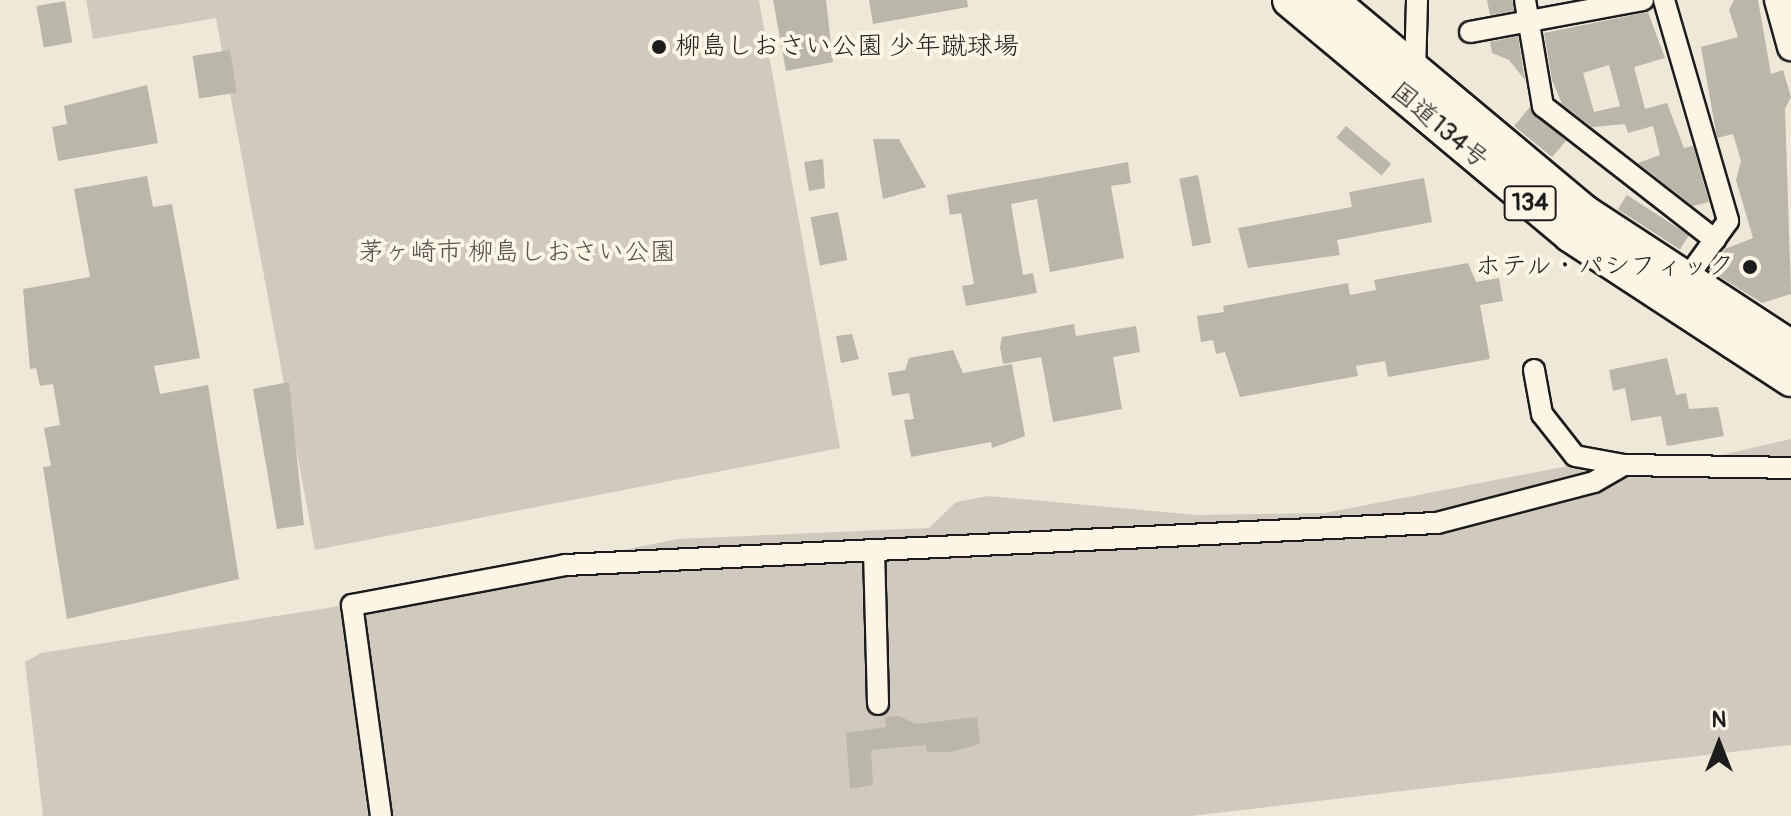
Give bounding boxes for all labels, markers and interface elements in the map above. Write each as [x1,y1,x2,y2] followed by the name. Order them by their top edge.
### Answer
[675,31,1019,63] place label: 柳島しおさい公園 少年蹴球場
[650,38,668,56] marker: 柳島しおさい公園 少年蹴球場
[1384,76,1494,176] street label: 国道134号
[1502,183,1558,223] road number: 134
[358,237,676,269] park label: 茅ヶ崎市 柳島しおさい公園
[1474,251,1734,283] place label: ホテル・パシフィック
[1741,258,1759,276] marker: ホテル・パシフィック
[1679,704,1759,784] north arrow
[1712,706,1726,734] text: N

